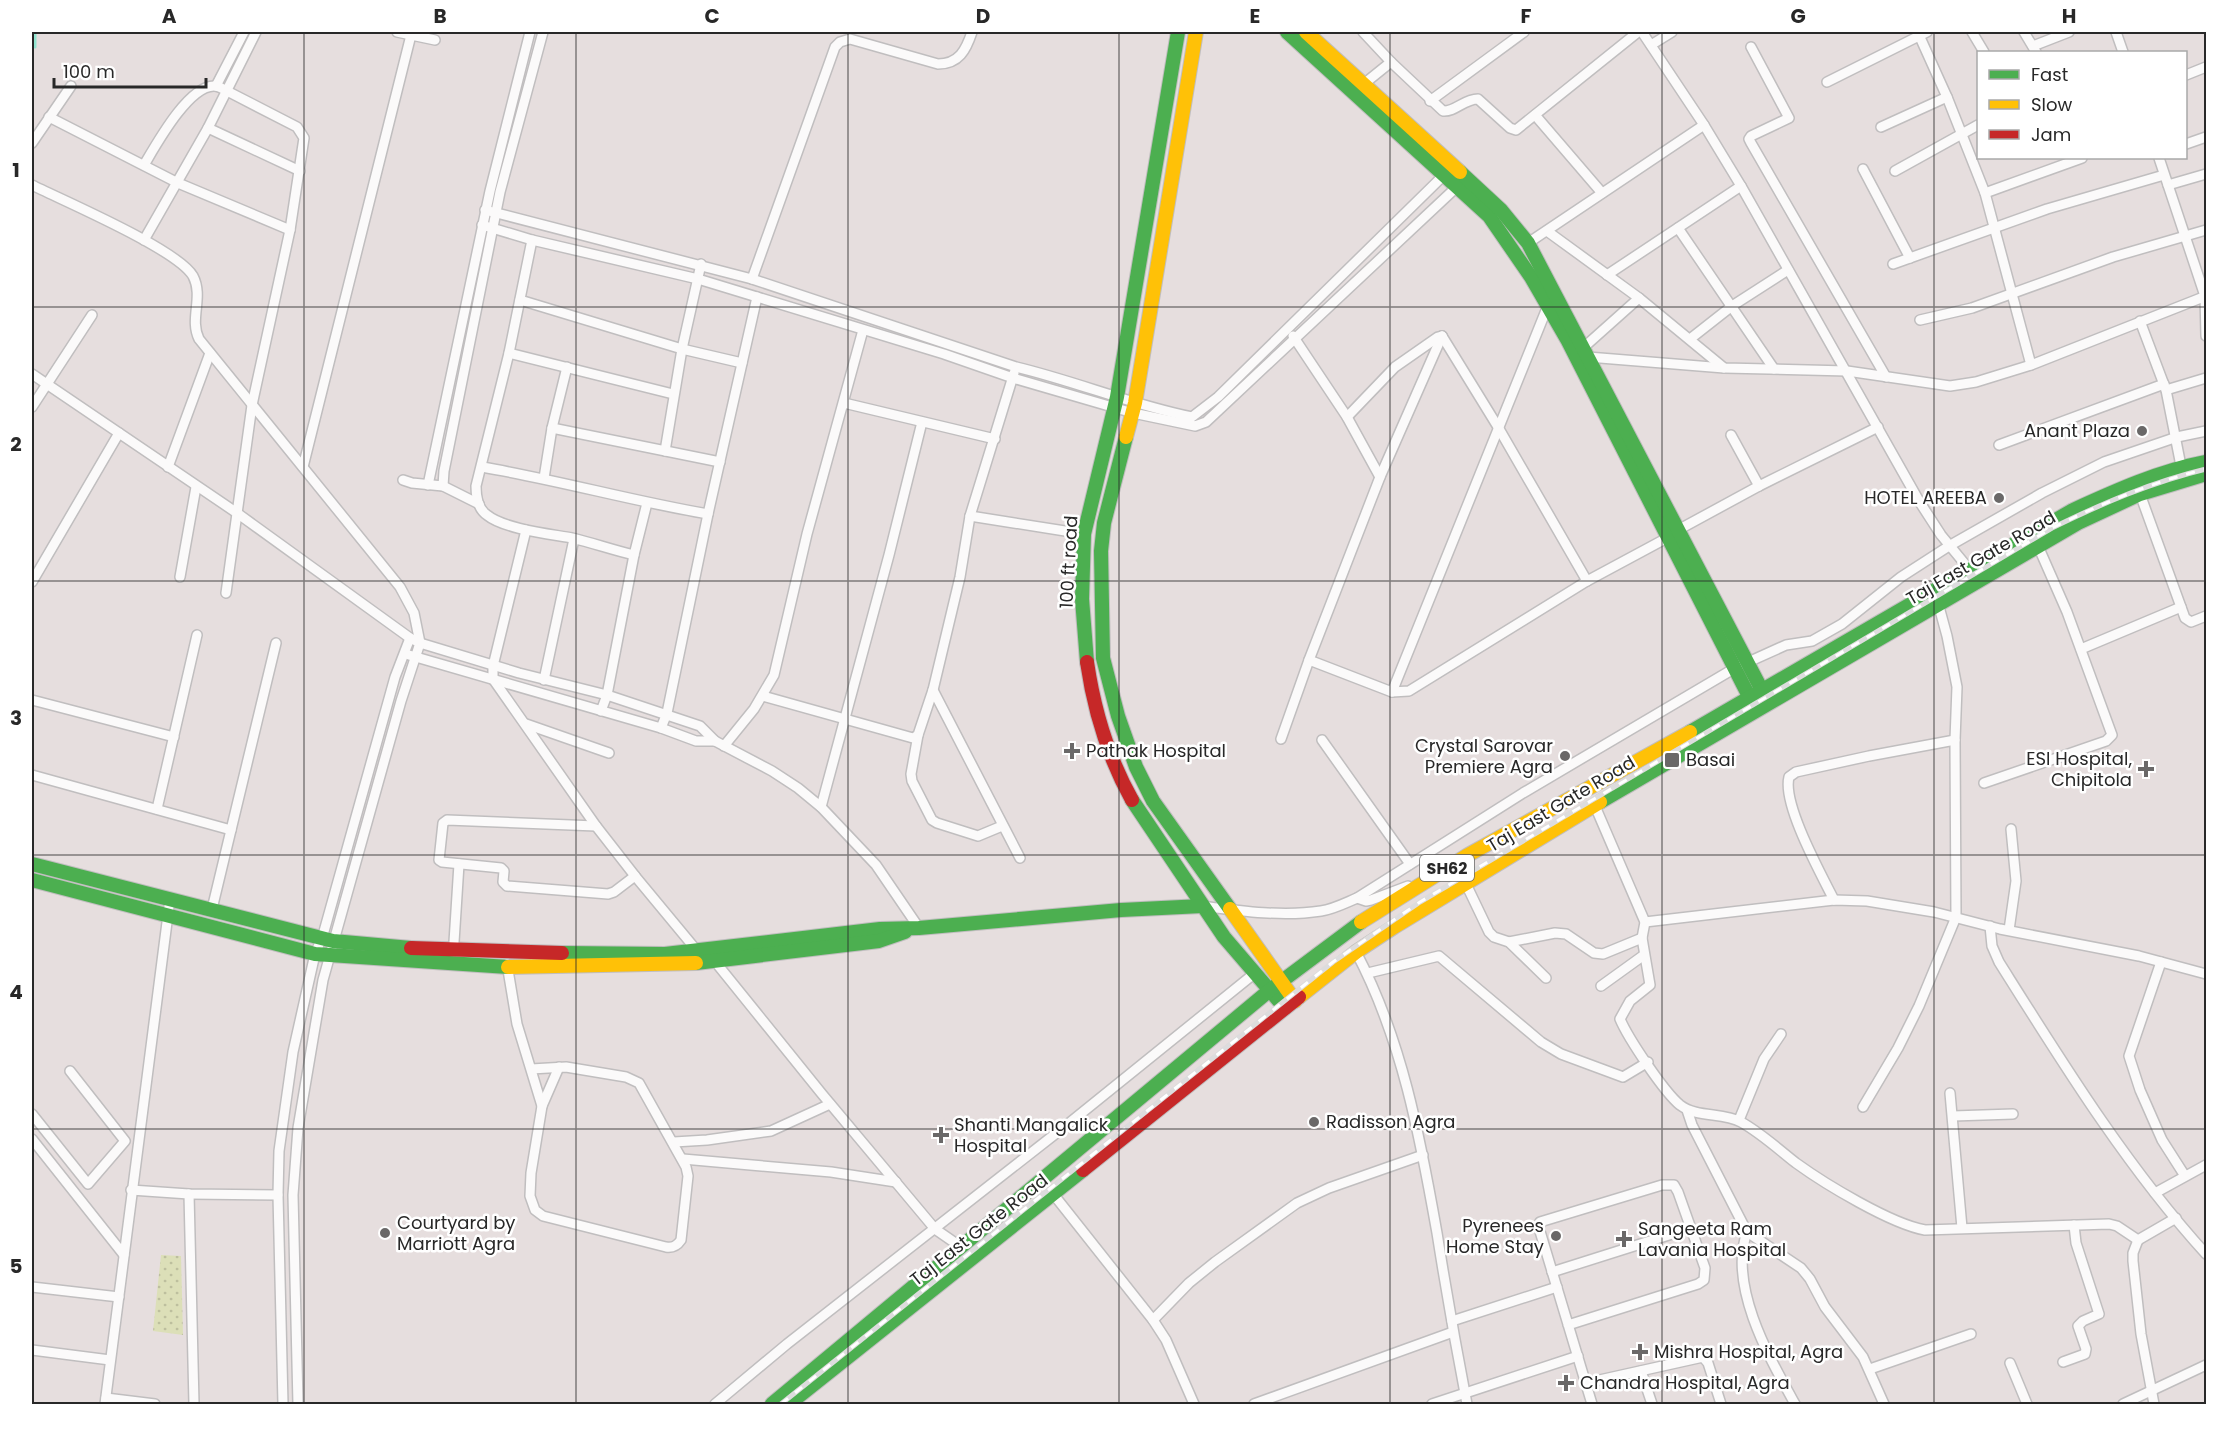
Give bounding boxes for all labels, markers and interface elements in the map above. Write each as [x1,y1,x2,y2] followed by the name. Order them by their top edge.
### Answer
[162,2,177,30] text: A
[433,2,447,30] text: B
[704,2,720,30] text: C
[976,2,990,30] text: D
[1250,2,1260,30] text: E
[1521,2,1532,30] text: F
[1790,2,1806,30] text: G
[2062,2,2076,30] text: H
[54,51,206,89] scale bar
[1977,51,2187,159] legend
[63,59,115,84] text: 100 m
[2031,62,2068,87] text: Fast
[2031,92,2073,117] text: Slow
[2031,122,2071,147] text: Jam
[12,156,20,184] text: 1
[2024,418,2130,443] place label: Anant Plaza
[2135,424,2149,438] marker: Anant Plaza
[10,430,22,458] text: 2
[1864,485,1987,510] place label: HOTEL AREEBA
[1992,491,2006,505] marker: HOTEL AREEBA
[1901,505,2060,611] street label: Taj East Gate Road
[1054,515,1083,609] street label: 100 ft road
[10,704,22,732] text: 3
[1415,733,1553,779] place label: Crystal Sarovar Premiere Agra
[1086,738,1226,763] place label: Pathak Hospital
[1063,742,1081,760] marker: Pathak Hospital
[2026,746,2132,792] place label: ESI Hospital, Chipitola
[1686,747,1735,772] place label: Basai
[1482,749,1640,858] street label: Taj East Gate Road
[1558,749,1572,763] marker: Crystal Sarovar Premiere Agra
[1663,751,1681,769] marker: Basai
[2137,760,2155,778] marker: ESI Hospital, Chipitola
[1420,855,1474,881] road number: SH62
[9,978,23,1006] text: 4
[1326,1109,1456,1134] place label: Radisson Agra
[954,1112,1109,1158] place label: Shanti Mangalick Hospital
[1307,1115,1321,1129] marker: Radisson Agra
[932,1126,950,1144] marker: Shanti Mangalick Hospital
[904,1168,1053,1291] street label: Taj East Gate Road
[397,1210,516,1256] place label: Courtyard by Marriott Agra
[1446,1213,1544,1259] place label: Pyrenees Home Stay
[1638,1216,1786,1262] place label: Sangeeta Ram Lavania Hospital
[378,1226,392,1240] marker: Courtyard by Marriott Agra
[1549,1229,1563,1243] marker: Pyrenees Home Stay
[1615,1230,1633,1248] marker: Sangeeta Ram Lavania Hospital
[10,1252,23,1280] text: 5
[1654,1339,1843,1364] place label: Mishra Hospital, Agra
[1631,1343,1649,1361] marker: Mishra Hospital, Agra
[1580,1370,1790,1395] place label: Chandra Hospital, Agra
[1557,1374,1575,1392] marker: Chandra Hospital, Agra

